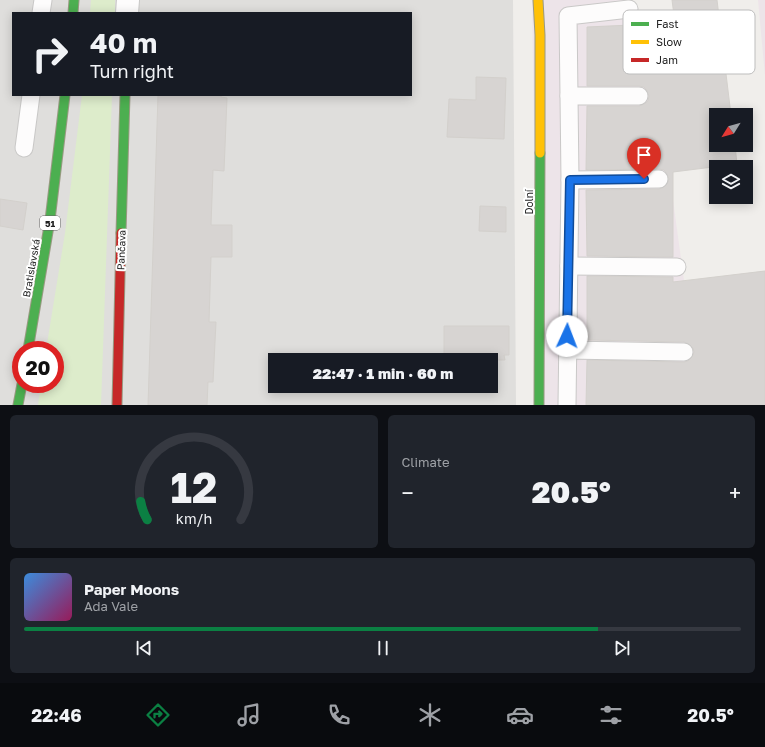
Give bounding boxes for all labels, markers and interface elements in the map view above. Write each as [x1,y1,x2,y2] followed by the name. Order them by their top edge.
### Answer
[623,10,755,74] legend
[656,17,679,30] text: Fast
[90,26,157,59] text: 40 m
[24,28,76,80] icon: right
[656,35,682,48] text: Slow
[656,53,678,66] text: Jam
[90,60,174,82] text: Turn right
[709,108,753,152] north arrow
[709,108,753,204] map controls
[627,138,661,179] pin
[633,144,655,166] icon: arrive
[709,160,753,204] button: layers
[523,188,535,215] street label: Dolní
[40,216,60,230] road number: 51
[114,230,128,270] street label: Pančava
[20,238,42,298] street label: Bratislavská
[546,315,588,357] position arrow
[12,341,64,393] speed limit sign: 20
[313,364,453,382] text: 22:47 · 1 min · 60 m
[402,454,449,470] text: Climate
[170,461,217,511] text: 12
[532,474,611,510] text: 20.5°
[402,479,414,506] text: −
[729,479,741,506] text: +
[176,509,212,526] text: km/h
[84,580,179,598] text: Paper Moons
[84,598,138,614] text: Ada Vale
[133,637,155,659] icon: previous
[372,637,394,659] icon: pause
[611,637,633,659] icon: next
[144,701,172,729] icon: directions
[235,701,263,729] icon: music
[325,701,353,729] icon: phone
[416,701,444,729] icon: climate
[506,701,534,729] icon: car
[597,701,625,729] icon: filters
[31,704,82,726] text: 22:46
[687,704,734,726] text: 20.5°

